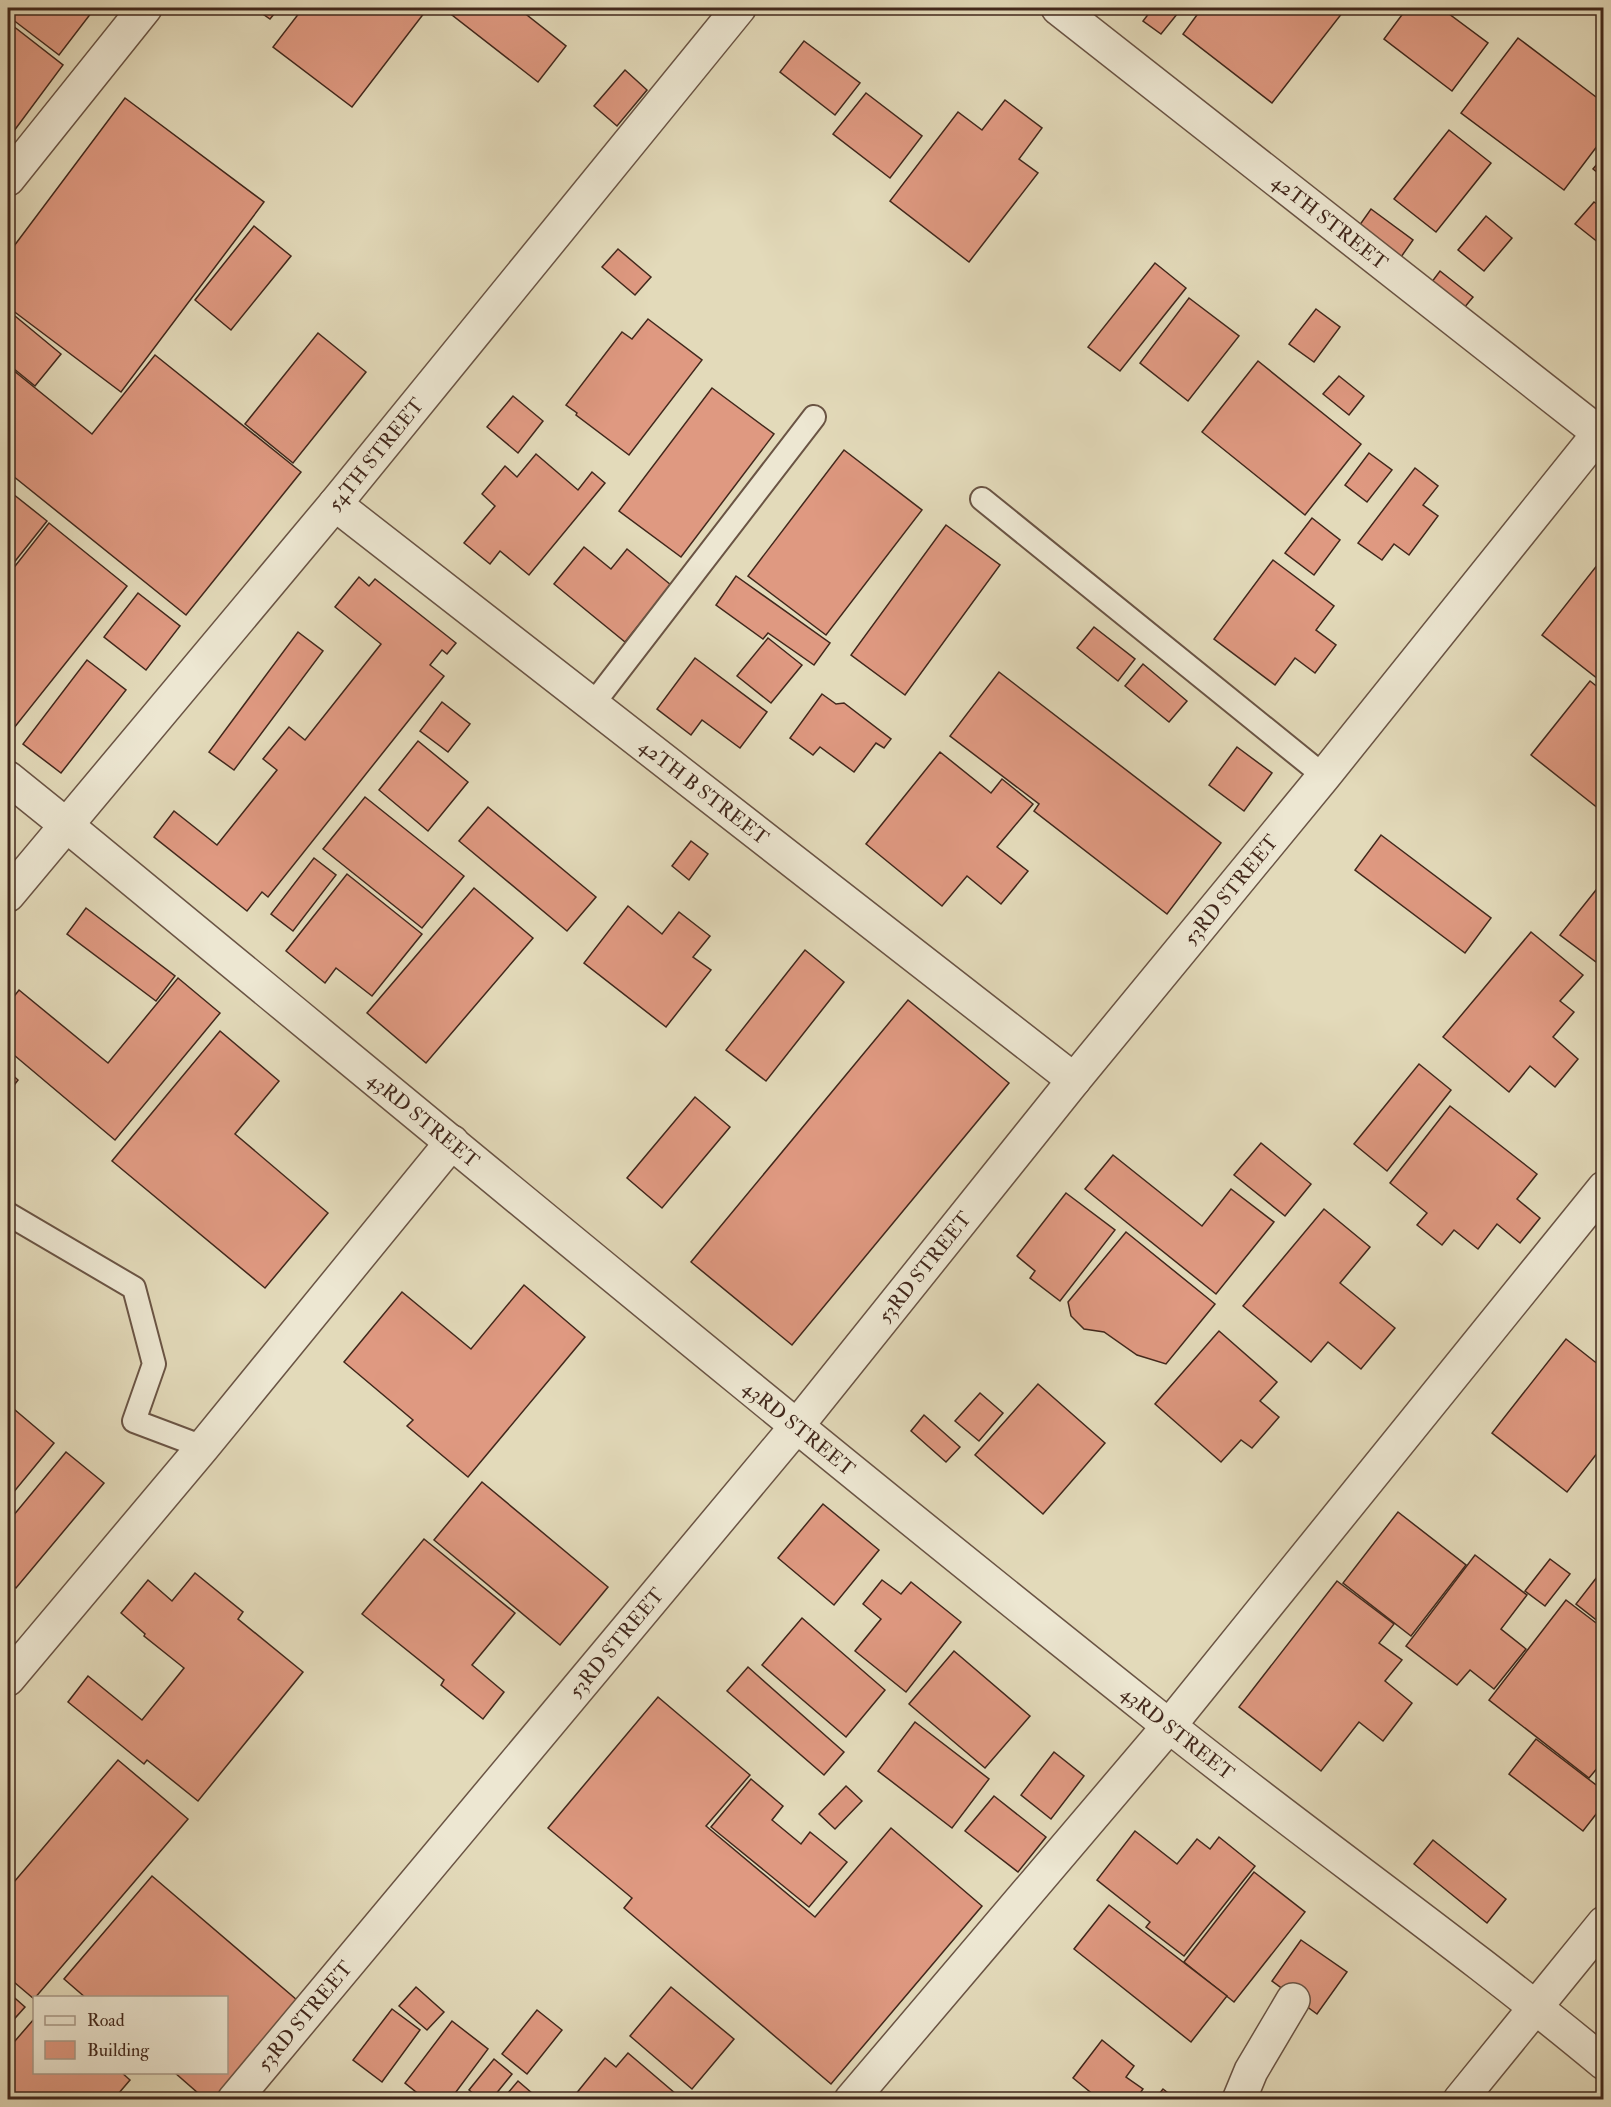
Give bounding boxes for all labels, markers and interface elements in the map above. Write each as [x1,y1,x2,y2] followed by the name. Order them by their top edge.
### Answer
[1267,169,1393,275] street label: 42TH STREET
[322,392,429,516] street label: 54TH STREET
[634,733,774,850] street label: 42TH B STREET
[1178,829,1283,950] street label: 53RD STREET
[363,1066,485,1173] street label: 43RD STREET
[872,1206,976,1327] street label: 53RD STREET
[738,1375,860,1481] street label: 43RD STREET
[563,1582,669,1702] street label: 53RD STREET
[1116,1680,1240,1785] street label: 43RD STREET
[252,1956,358,2076] street label: 53RD STREET
[33,1996,228,2074] legend
[87,2009,125,2032] text: Road
[87,2039,150,2062] text: Building

